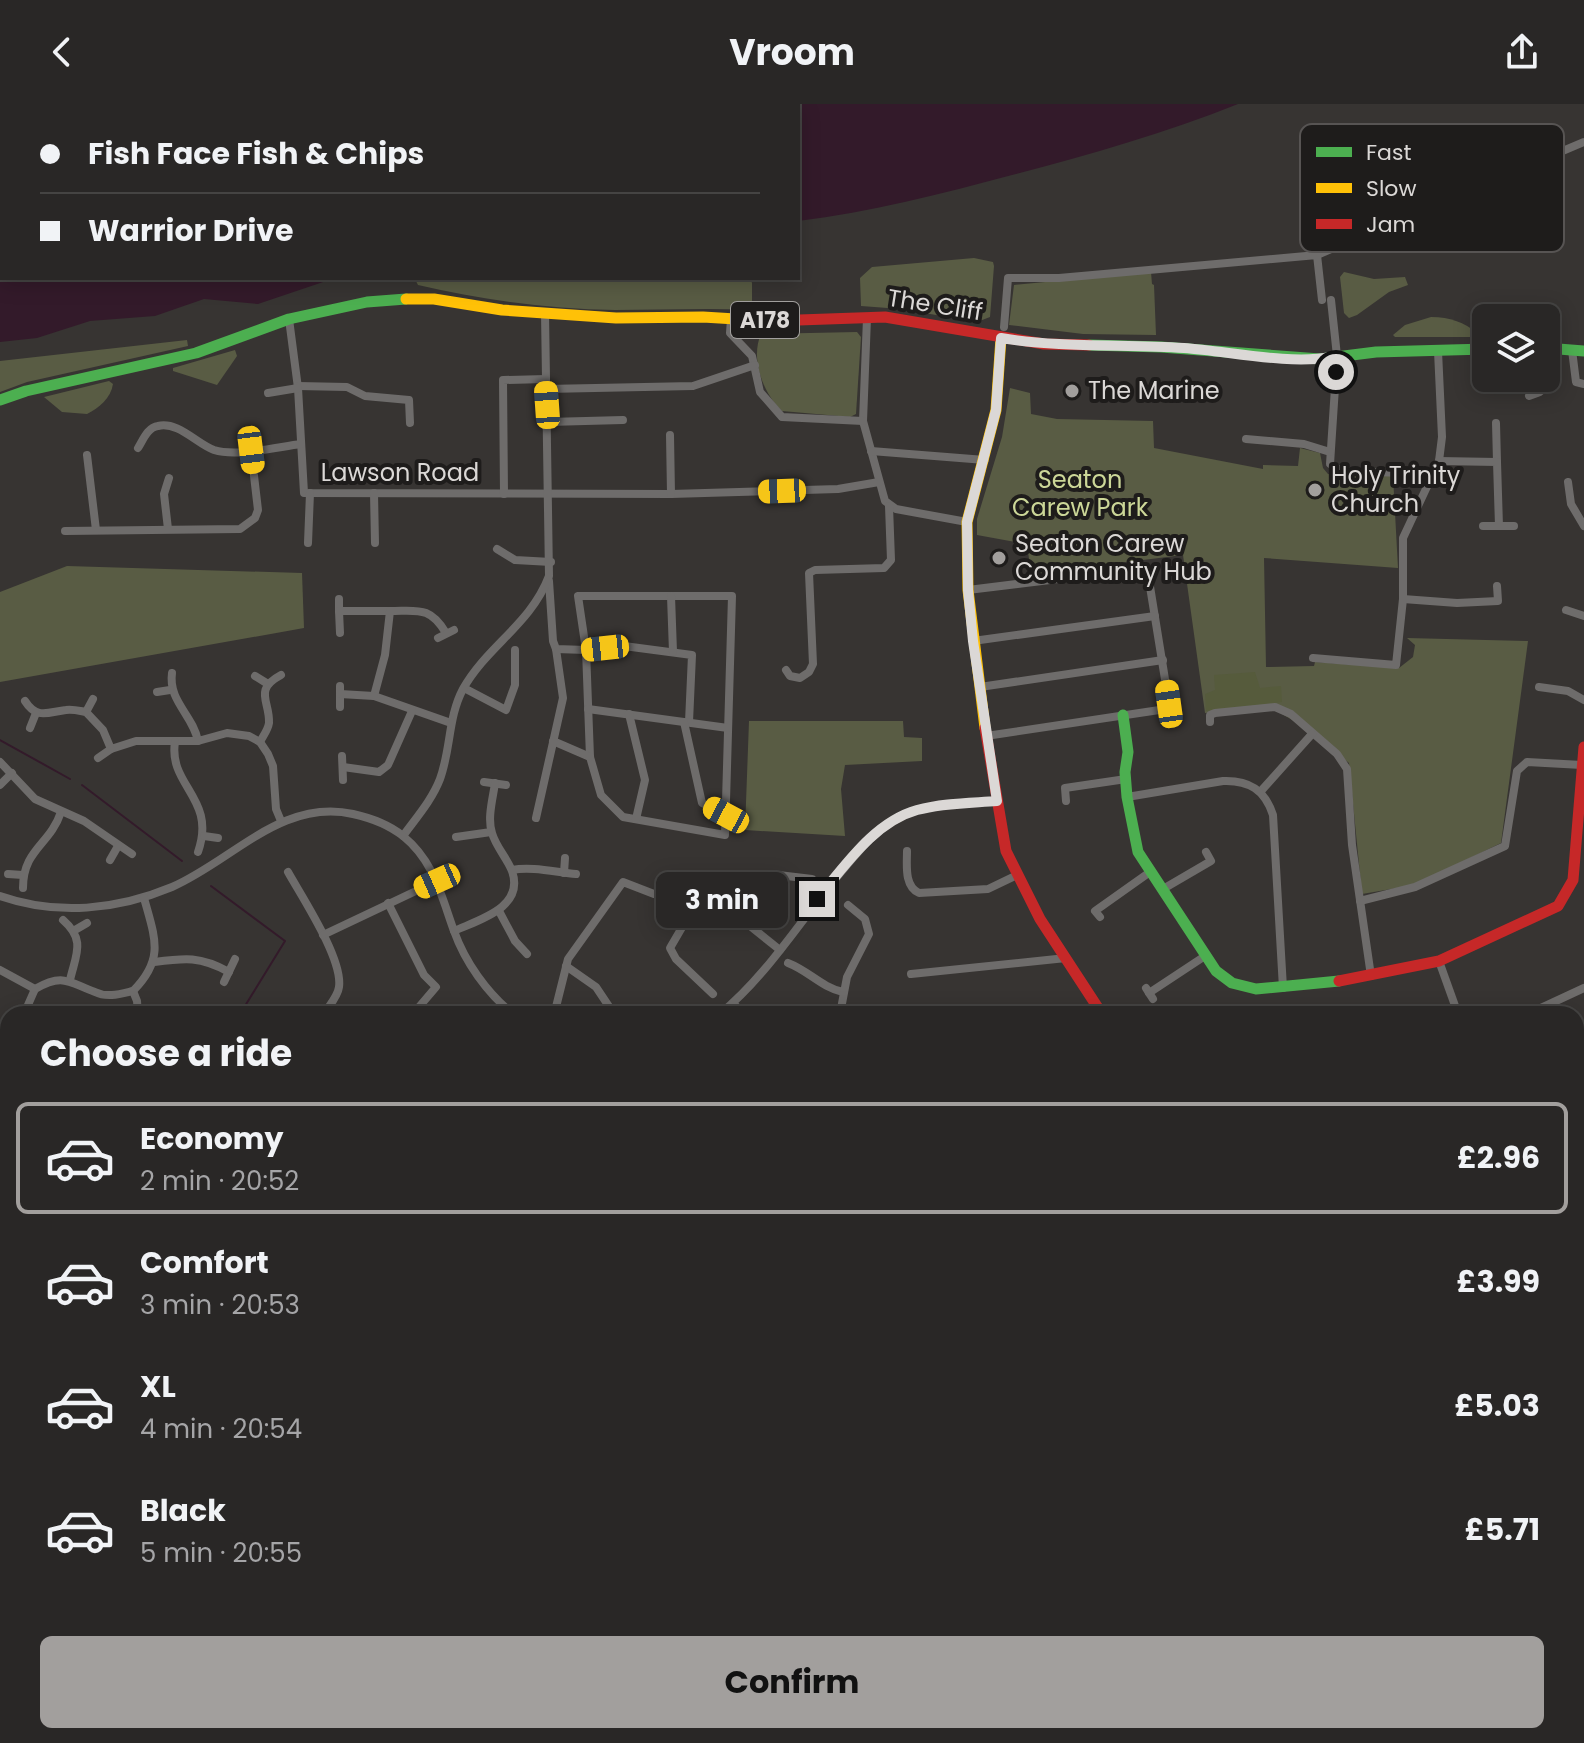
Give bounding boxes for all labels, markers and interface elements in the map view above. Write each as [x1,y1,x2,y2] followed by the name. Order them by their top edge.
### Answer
[729,27,855,78] text: Vroom
[40,30,84,74] icon: back
[1500,30,1544,74] icon: share
[1300,124,1564,252] legend
[88,132,424,175] text: Fish Face Fish & Chips
[1366,137,1411,168] text: Fast
[1366,173,1416,204] text: Slow
[88,209,294,252] text: Warrior Drive
[1366,209,1415,240] text: Jam
[885,281,985,328] street label: The Cliff
[731,302,799,338] road number: A178
[1472,304,1560,392] map controls
[1472,304,1560,392] button: layers
[1318,354,1354,390] route start
[1088,374,1220,407] place label: The Marine
[533,380,561,430] car
[1063,382,1081,400] marker: The Marine
[236,425,266,475] car
[321,456,479,489] street label: Lawson Road
[1331,459,1461,520] place label: Holy Trinity Church
[1012,463,1149,524] park label: Seaton Carew Park
[758,478,806,504] car
[1306,481,1324,499] marker: Holy Trinity Church
[1015,527,1212,588] place label: Seaton Carew Community Hub
[990,549,1008,567] marker: Seaton Carew Community Hub
[580,634,630,662] car
[1154,679,1184,729] car
[699,793,753,837] car
[410,860,464,902] car
[657,871,789,927] callout: 3 min
[799,881,835,917] route end
[685,882,759,918] text: 3 min
[40,1028,292,1079] text: Choose a ride
[140,1117,284,1160] text: Economy
[44,1122,116,1194] icon: car
[1457,1136,1540,1179] text: £2.96
[140,1163,299,1199] text: 2 min · 20:52
[140,1241,269,1284] text: Comfort
[44,1246,116,1318] icon: car
[1457,1260,1540,1303] text: £3.99
[140,1287,300,1323] text: 3 min · 20:53
[140,1365,176,1408] text: XL
[44,1370,116,1442] icon: car
[1454,1384,1540,1427] text: £5.03
[140,1411,302,1447] text: 4 min · 20:54
[140,1489,226,1532] text: Black
[44,1494,116,1566] icon: car
[1465,1508,1540,1551] text: £5.71
[140,1535,302,1571] text: 5 min · 20:55
[40,1636,1544,1728] button: Confirm

